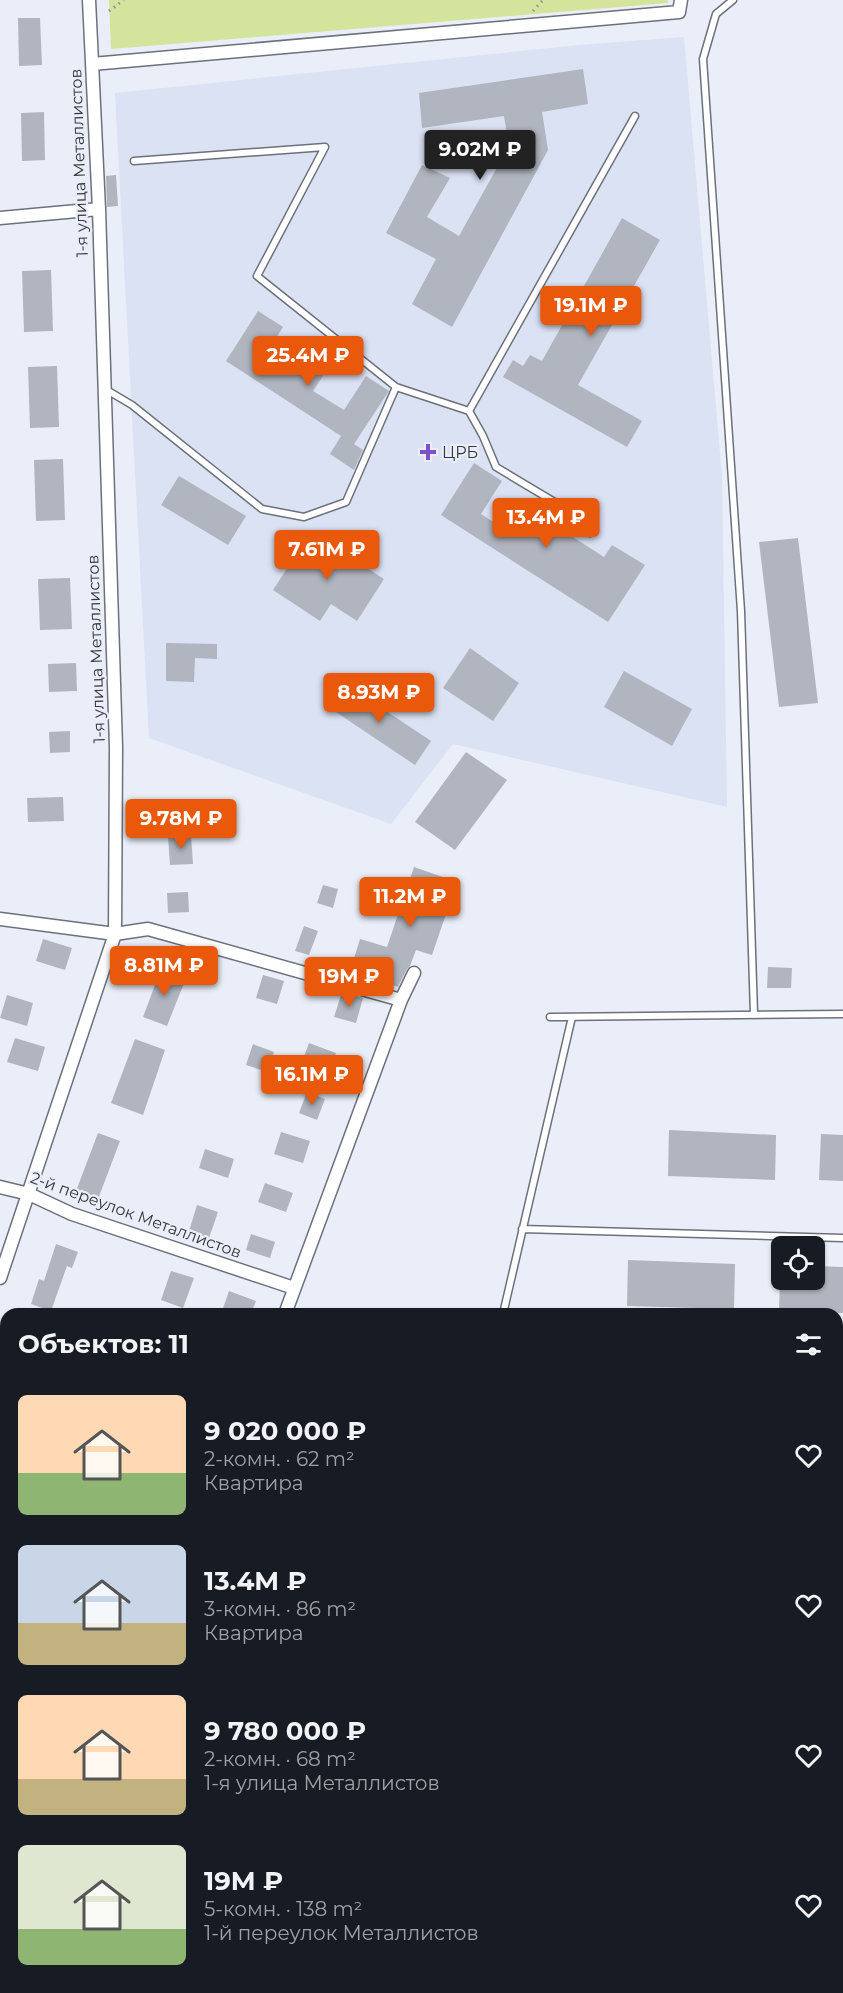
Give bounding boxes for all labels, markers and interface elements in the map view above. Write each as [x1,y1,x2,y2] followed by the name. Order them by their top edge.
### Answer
[66,68,92,258] street label: 1-я улица Металлистов
[425,130,535,181] pin: 9.02M ₽
[438,137,522,161] text: 9.02M ₽
[536,286,646,337] pin: 19.1M ₽
[554,293,628,317] text: 19.1M ₽
[253,336,363,387] pin: 25.4M ₽
[267,343,350,367] text: 25.4M ₽
[419,443,437,461] marker: ЦРБ
[442,443,478,462] place label: ЦРБ
[491,498,601,549] pin: 13.4M ₽
[507,505,585,529] text: 13.4M ₽
[272,530,382,581] pin: 7.61M ₽
[288,537,366,561] text: 7.61M ₽
[83,554,109,744] street label: 1-я улица Металлистов
[324,673,434,724] pin: 8.93M ₽
[337,680,421,704] text: 8.93M ₽
[126,799,236,850] pin: 9.78M ₽
[140,806,222,830] text: 9.78M ₽
[355,877,465,928] pin: 11.2M ₽
[373,884,447,908] text: 11.2M ₽
[109,946,219,997] pin: 8.81M ₽
[124,953,204,977] text: 8.81M ₽
[307,957,391,1008] pin: 19M ₽
[319,964,379,988] text: 19M ₽
[257,1055,367,1106] pin: 16.1M ₽
[275,1062,349,1086] text: 16.1M ₽
[28,1168,244,1262] street label: 2-й переулок Металлистов
[771,1236,825,1290] map controls
[771,1236,825,1290] button: locate
[18,1328,189,1360] text: Объектов: 11
[792,1328,825,1361] icon: filters
[204,1415,366,1447] text: 9 020 000 ₽
[66,1419,138,1491] icon: home
[792,1439,825,1472] icon: heart
[204,1447,355,1471] text: 2-комн. · 62 m²
[204,1471,304,1495] text: Квартира
[204,1565,307,1597] text: 13.4M ₽
[66,1569,138,1641] icon: home
[792,1589,825,1622] icon: heart
[204,1597,356,1621] text: 3-комн. · 86 m²
[204,1621,304,1645] text: Квартира
[204,1715,366,1747] text: 9 780 000 ₽
[66,1719,138,1791] icon: home
[792,1739,825,1772] icon: heart
[204,1747,356,1771] text: 2-комн. · 68 m²
[204,1771,440,1795] text: 1-я улица Металлистов
[204,1865,283,1897] text: 19M ₽
[66,1869,138,1941] icon: home
[792,1889,825,1922] icon: heart
[204,1897,362,1921] text: 5-комн. · 138 m²
[204,1921,479,1945] text: 1-й переулок Металлистов

